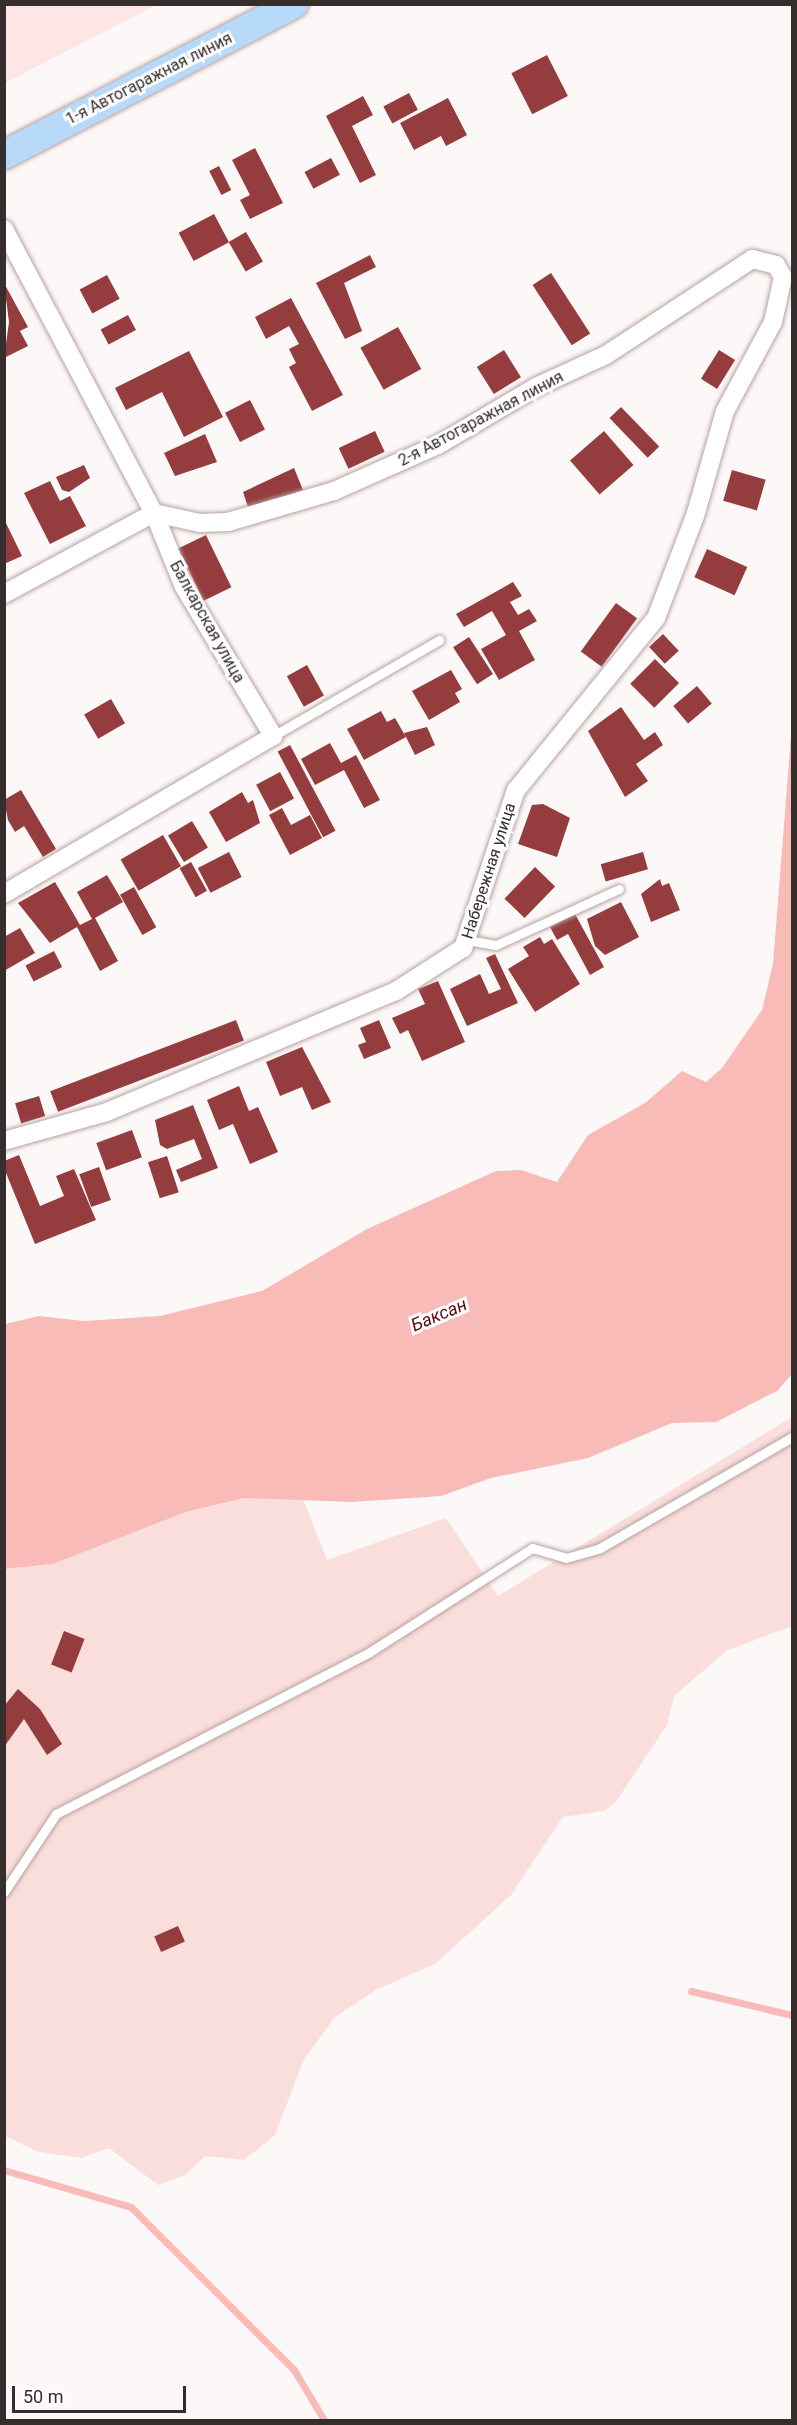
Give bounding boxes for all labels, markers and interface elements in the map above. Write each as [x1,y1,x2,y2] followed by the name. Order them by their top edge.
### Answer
[63,29,235,129] street label: 1-я Автогаражная линия
[395,367,567,471] street label: 2-я Автогаражная линия
[165,558,249,686] street label: Балкарская улица
[458,801,520,941] street label: Набережная улица
[408,1294,470,1336] water label: Баксан
[15,2374,189,2412] scale bar
[23,2386,63,2407] text: 50 m

